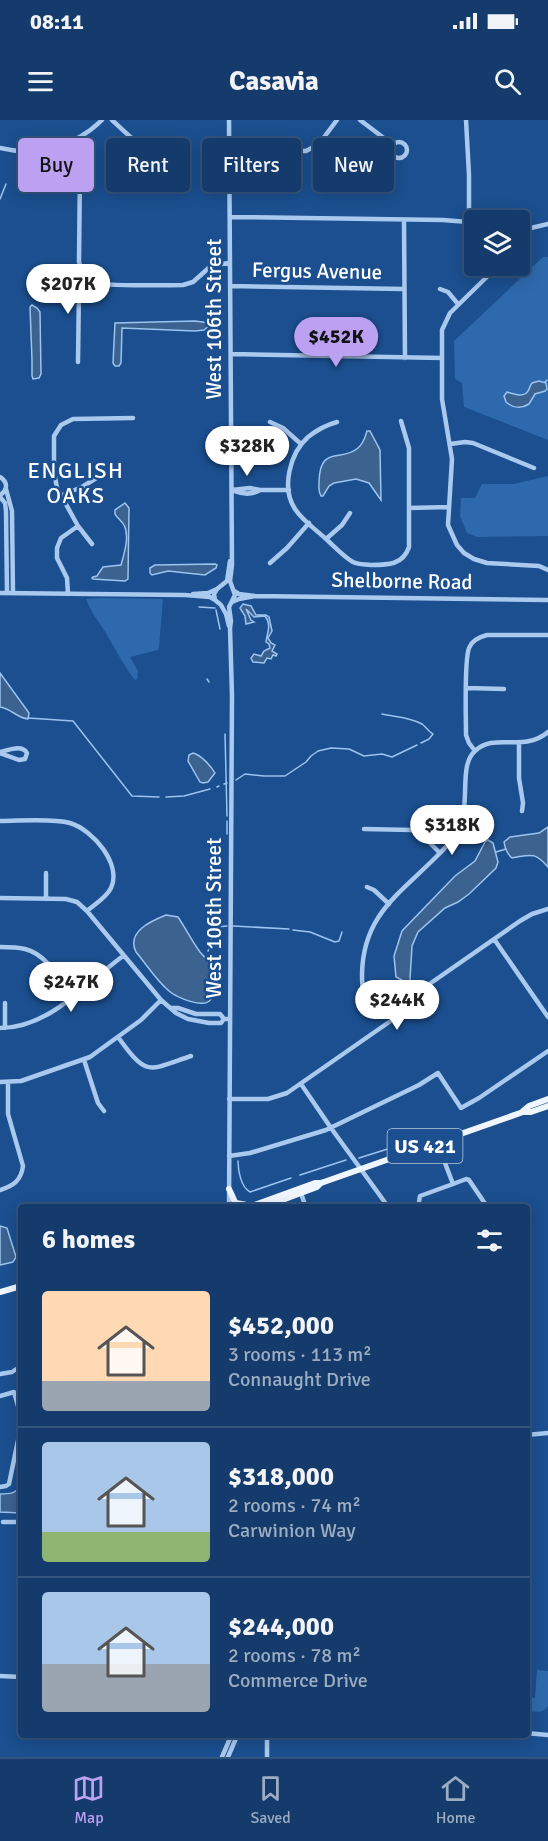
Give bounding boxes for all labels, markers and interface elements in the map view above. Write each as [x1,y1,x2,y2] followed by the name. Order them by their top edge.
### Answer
[30,8,84,35] text: 08:11
[24,65,57,98] icon: menu
[229,65,319,98] text: Casavia
[491,65,524,98] icon: search
[18,138,94,192] chip: Buy
[106,138,190,192] chip: Rent
[202,138,301,192] chip: Filters
[313,138,394,192] chip: New
[464,210,530,276] map controls
[464,210,530,276] button: layers
[201,239,227,399] street label: West 106th Street
[252,257,382,285] street label: Fergus Avenue
[26,264,110,315] pin: $207K
[40,271,96,296] text: $207K
[294,317,378,368] pin: $452K
[308,324,364,349] text: $452K
[205,426,289,477] pin: $328K
[219,433,275,458] text: $328K
[28,457,124,509] district label: ENGLISH OAKS
[331,567,473,595] street label: Shelborne Road
[410,805,494,856] pin: $318K
[424,812,480,837] text: $318K
[201,838,227,998] street label: West 106th Street
[29,962,113,1013] pin: $247K
[43,969,99,994] text: $247K
[355,980,439,1031] pin: $244K
[369,987,425,1012] text: $244K
[388,1129,462,1163] road number: US 421
[42,1224,135,1256] text: 6 homes
[473,1224,506,1257] icon: filters
[228,1310,334,1342] text: $452,000
[90,1315,162,1387] icon: home
[228,1342,372,1367] text: 3 rooms · 113 m²
[228,1367,371,1392] text: Connaught Drive
[228,1461,334,1493] text: $318,000
[90,1466,162,1538] icon: home
[228,1493,361,1518] text: 2 rooms · 74 m²
[228,1518,356,1543] text: Carwinion Way
[228,1611,334,1643] text: $244,000
[90,1616,162,1688] icon: home
[228,1643,361,1668] text: 2 rooms · 78 m²
[228,1668,368,1693] text: Commerce Drive
[72,1772,105,1828] tab: Map
[250,1772,291,1828] tab: Saved
[436,1772,476,1828] tab: Home

